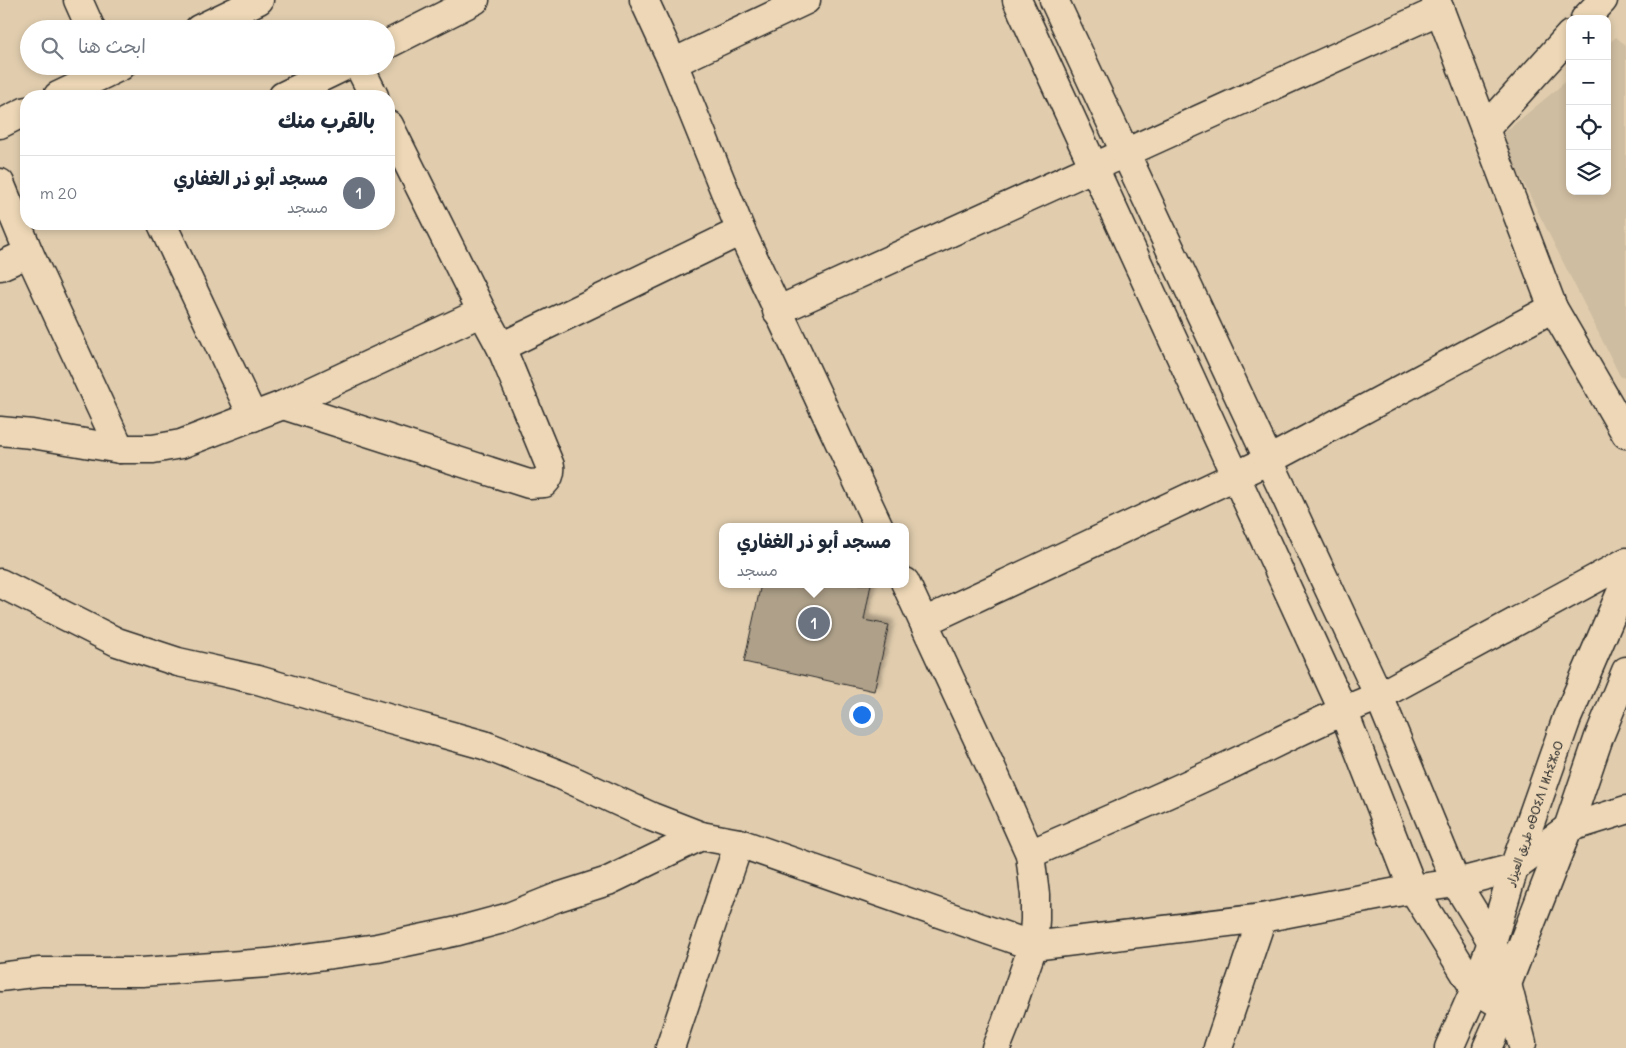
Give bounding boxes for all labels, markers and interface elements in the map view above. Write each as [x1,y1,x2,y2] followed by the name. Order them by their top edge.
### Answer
[1566,15,1611,195] map controls
[1566,15,1611,60] button: +
[20,20,395,75] search box
[38,34,66,62] icon: search
[78,34,146,58] text: ابحث هنا
[1566,60,1611,105] button: −
[1566,105,1611,150] button: locate
[278,107,375,134] text: بالقرب منك
[1566,150,1611,195] button: layers
[173,166,328,190] text: مسجد أبو ذر الغفاري
[40,183,77,203] text: 20 m
[356,183,362,203] text: 1
[287,197,328,217] text: مسجد
[719,523,909,588] popup
[737,529,891,553] text: مسجد أبو ذر الغفاري
[737,560,778,580] text: مسجد
[798,604,830,642] pin: 1
[849,702,875,728] your location
[1502,738,1566,888] street label: طريق العيزار ⴰⴱⵔⵉⴷ ⵏ ⵍⵄⵉⵣⴰⵔ

